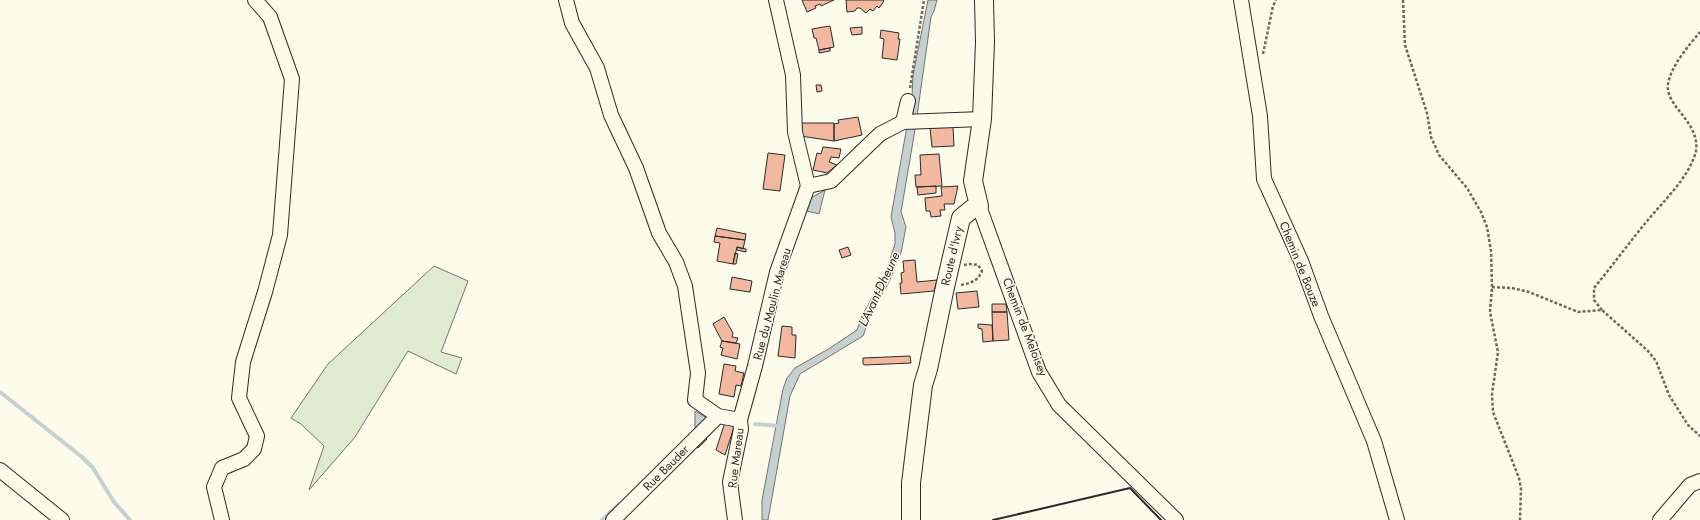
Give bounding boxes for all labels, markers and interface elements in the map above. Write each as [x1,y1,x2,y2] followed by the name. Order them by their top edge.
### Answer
[1275,219,1325,309] street label: Chemin de Bouze
[936,224,968,287] street label: Route d'Ivry
[748,246,796,362] street label: Rue du Moulin Mareau
[853,248,905,329] water label: L'Avant-Dheune
[998,275,1052,380] street label: Chemin de Meloisey
[723,427,749,489] street label: Rue Mareau
[639,440,694,495] street label: Rue Bauder

